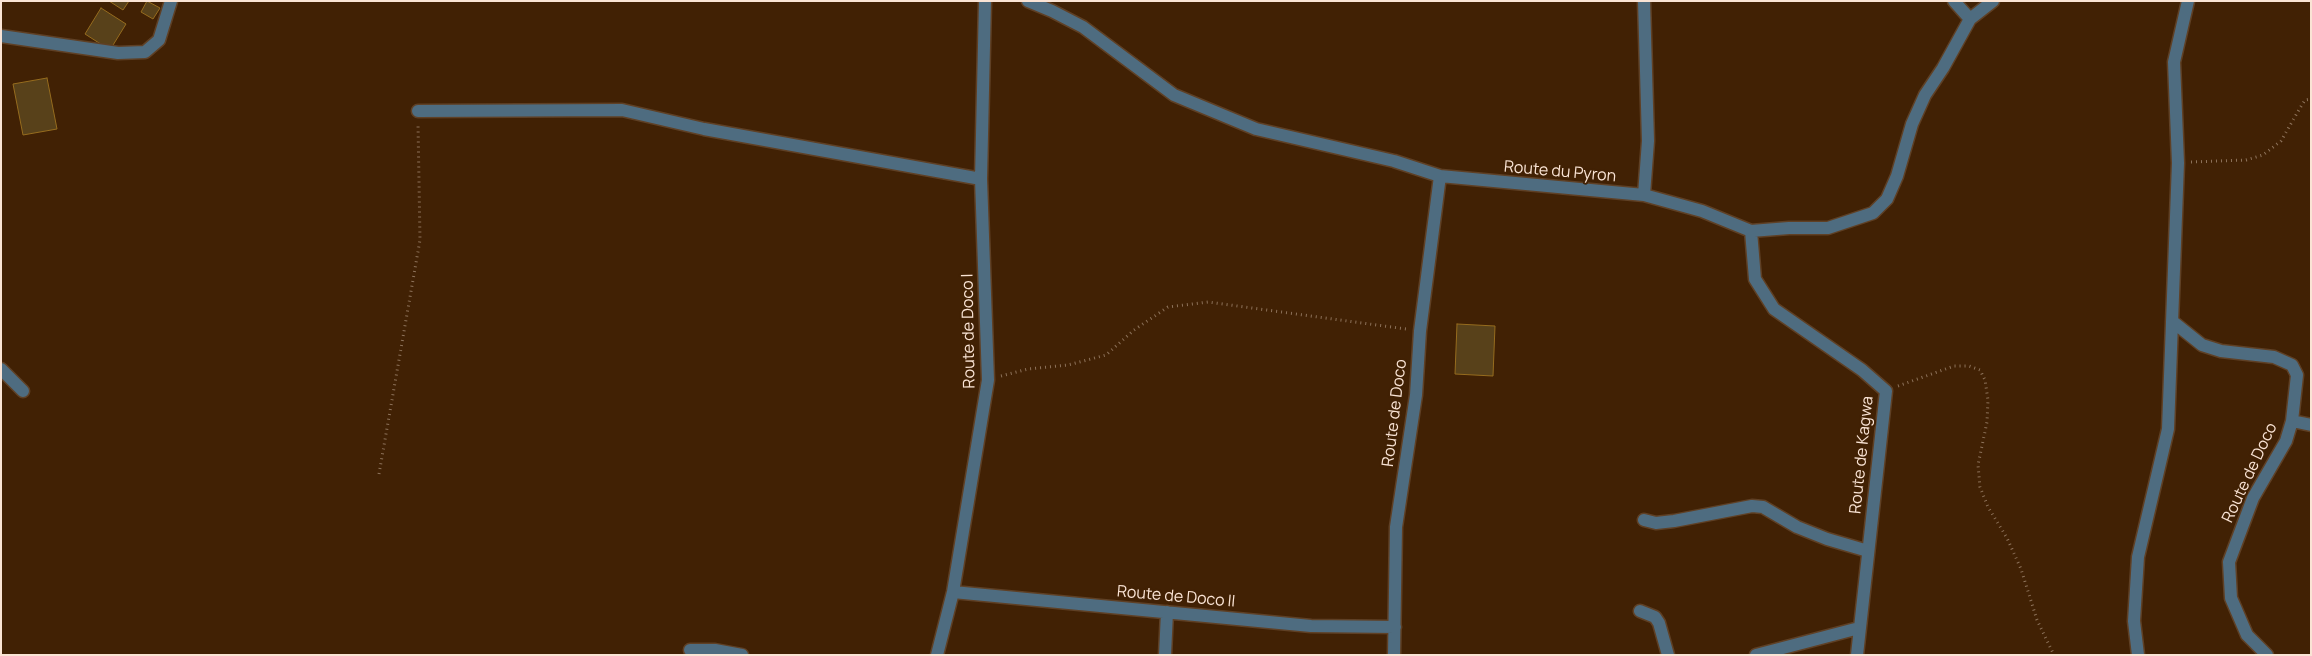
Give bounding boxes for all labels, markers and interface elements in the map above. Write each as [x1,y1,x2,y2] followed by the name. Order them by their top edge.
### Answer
[1503,158,1617,186] street label: Route du Pyron
[958,273,980,389] street label: Route de Doco I
[1379,358,1411,468] street label: Route de Doco
[1846,395,1878,515] street label: Route de Kagwa
[2218,420,2282,526] street label: Route de Doco
[1116,582,1236,612] street label: Route de Doco II

